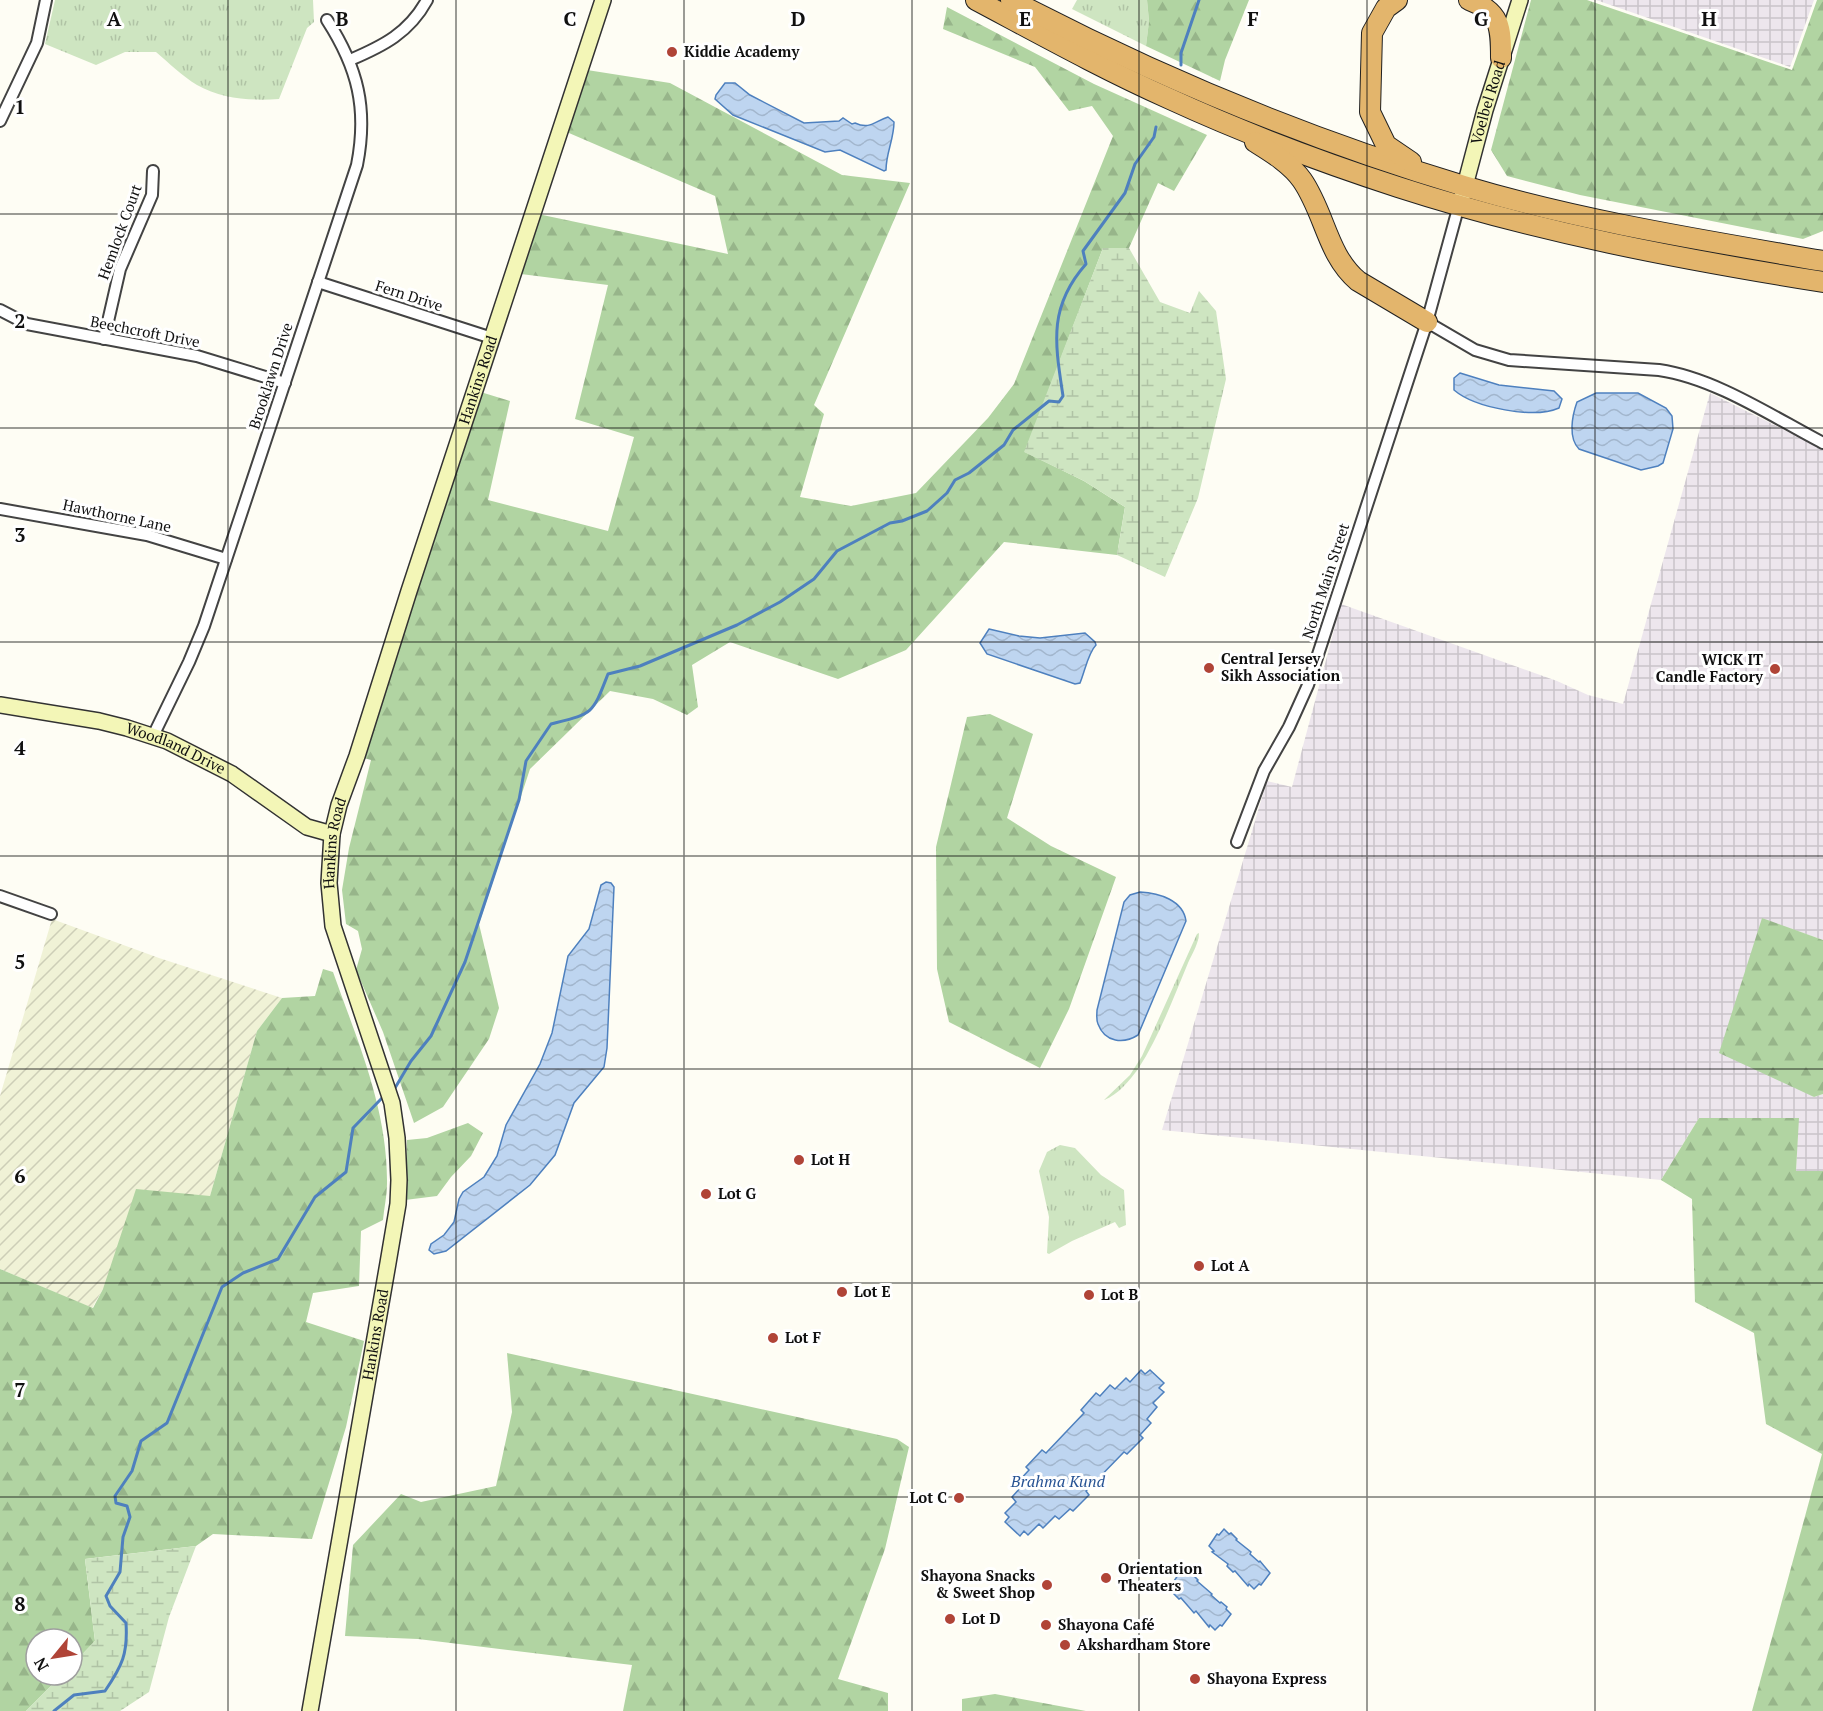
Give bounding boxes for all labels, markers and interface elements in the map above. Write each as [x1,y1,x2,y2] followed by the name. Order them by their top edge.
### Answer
[107,5,122,32] text: A
[336,5,349,32] text: B
[563,5,577,32] text: C
[791,5,805,32] text: D
[1019,5,1031,32] text: E
[1247,5,1259,32] text: F
[1474,5,1488,32] text: G
[1701,5,1717,32] text: H
[684,41,800,61] place label: Kiddie Academy
[665,45,679,59] marker: Kiddie Academy
[1465,58,1509,146] street label: Voelbel Road
[14,93,26,120] text: 1
[93,181,146,282] street label: Hemlock Court
[373,275,446,315] street label: Fern Drive
[14,307,26,334] text: 2
[89,311,202,351] street label: Beechcroft Drive
[243,320,297,431] street label: Brooklawn Drive
[453,333,501,427] street label: Hankins Road
[61,494,173,536] street label: Hawthorne Lane
[1297,520,1353,641] street label: North Main Street
[14,521,26,548] text: 3
[1221,648,1340,685] place label: Central Jersey Sikh Association
[1656,649,1764,686] place label: WICK IT Candle Factory
[1202,661,1216,675] marker: Central Jersey Sikh Association
[1768,662,1782,676] marker: WICK IT Candle Factory
[124,717,229,778] street label: Woodland Drive
[14,734,26,761] text: 4
[318,794,350,890] street label: Hankins Road
[14,948,26,975] text: 5
[811,1149,851,1169] place label: Lot H
[792,1153,806,1167] marker: Lot H
[14,1162,26,1189] text: 6
[718,1183,757,1203] place label: Lot G
[699,1187,713,1201] marker: Lot G
[1211,1255,1249,1275] place label: Lot A
[1192,1259,1206,1273] marker: Lot A
[854,1281,891,1301] place label: Lot E
[1101,1284,1139,1304] place label: Lot B
[835,1285,849,1299] marker: Lot E
[357,1287,392,1382] street label: Hankins Road
[1082,1288,1096,1302] marker: Lot B
[785,1327,822,1347] place label: Lot F
[766,1331,780,1345] marker: Lot F
[14,1376,26,1403] text: 7
[1010,1470,1106,1492] water label: Brahma Kund
[910,1487,947,1507] place label: Lot C
[952,1491,966,1505] marker: Lot C
[1118,1558,1203,1595] place label: Orientation Theaters
[921,1565,1035,1602] place label: Shayona Snacks & Sweet Shop
[1099,1571,1113,1585] marker: Orientation Theaters
[1040,1578,1054,1592] marker: Shayona Snacks & Sweet Shop
[14,1590,26,1617] text: 8
[962,1608,1001,1628] place label: Lot D
[943,1612,957,1626] marker: Lot D
[1058,1614,1155,1634] place label: Shayona Café
[1039,1618,1053,1632] marker: Shayona Café
[24,1627,84,1687] north arrow
[1077,1634,1211,1654] place label: Akshardham Store
[1058,1638,1072,1652] marker: Akshardham Store
[28,1654,54,1675] text: N
[1207,1668,1327,1688] place label: Shayona Express
[1188,1672,1202,1686] marker: Shayona Express

